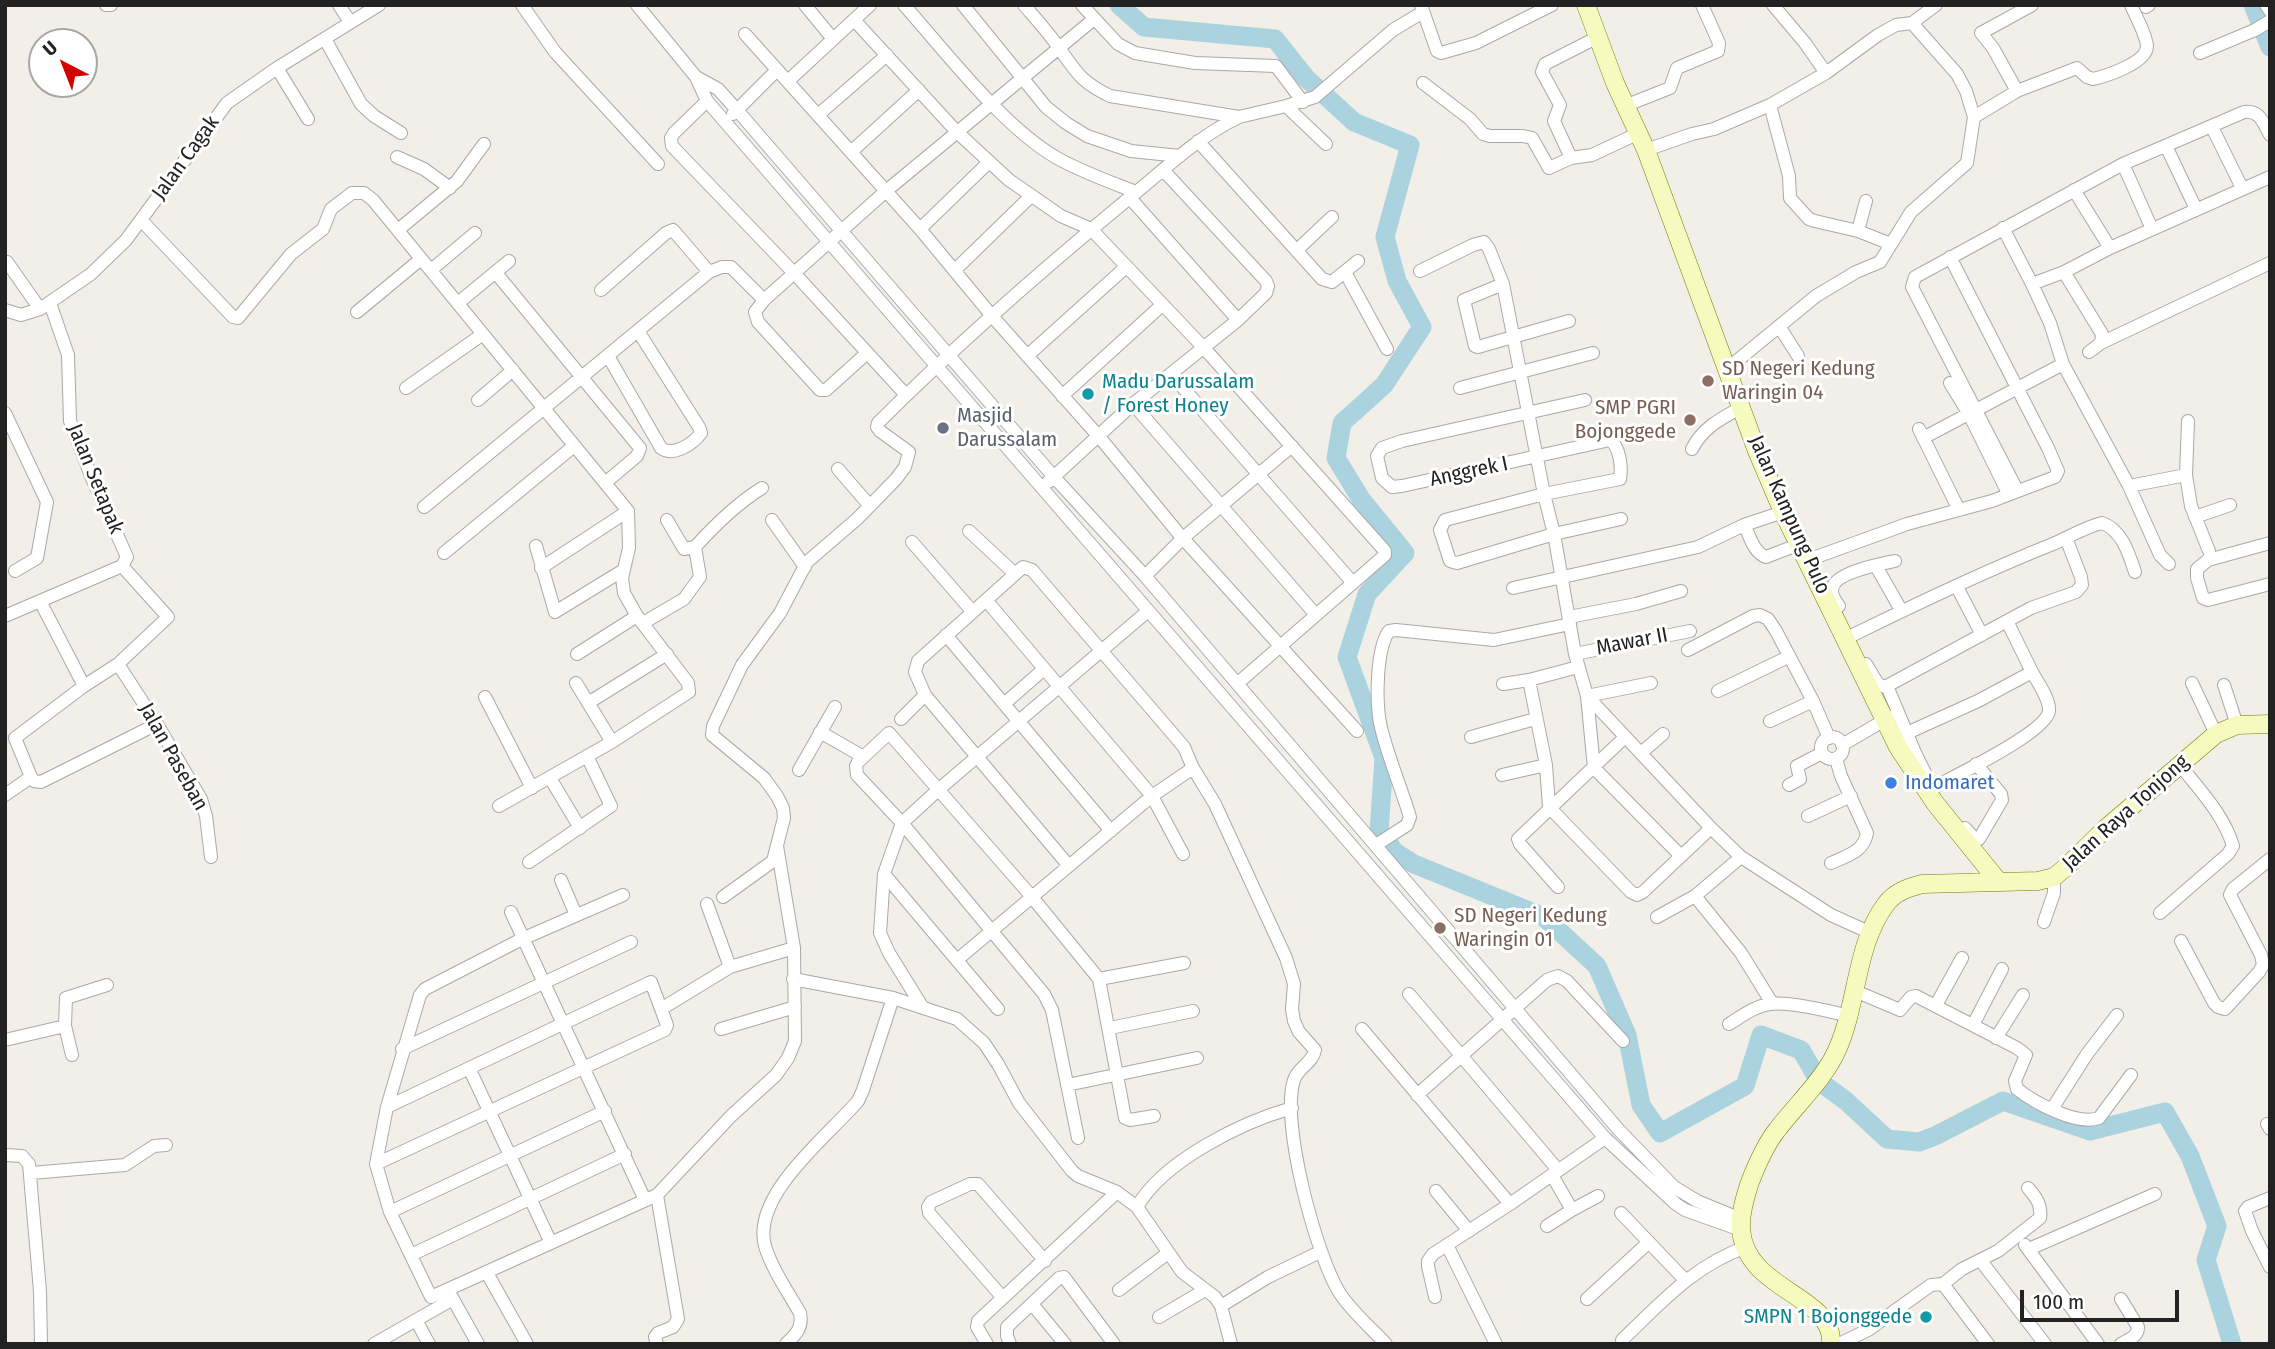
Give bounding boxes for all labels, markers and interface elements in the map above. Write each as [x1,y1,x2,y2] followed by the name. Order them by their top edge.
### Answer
[28,28,98,98] north arrow
[38,36,62,61] text: U
[147,111,225,205] street label: Jalan Cagak
[1722,356,1875,406] place label: SD Negeri Kedung Waringin 04
[1102,369,1255,419] place label: Madu Darussalam / Forest Honey
[1700,373,1716,389] marker: SD Negeri Kedung Waringin 04
[1080,386,1096,402] marker: Madu Darussalam / Forest Honey
[1575,395,1676,445] place label: SMP PGRI Bojonggede
[957,403,1057,453] place label: Masjid Darussalam
[1682,412,1698,428] marker: SMP PGRI Bojonggede
[62,420,128,538] street label: Jalan Setapak
[935,420,951,436] marker: Masjid Darussalam
[1743,432,1835,598] street label: Jalan Kampung Pulo
[1428,451,1510,493] street label: Anggrek I
[1594,623,1670,661] street label: Mawar II
[133,699,213,815] street label: Jalan Paseban
[2058,750,2194,876] street label: Jalan Raya Tonjong
[1905,770,1994,796] place label: Indomaret
[1883,775,1899,791] marker: Indomaret
[1454,903,1607,953] place label: SD Negeri Kedung Waringin 01
[1432,920,1448,936] marker: SD Negeri Kedung Waringin 01
[2023,1276,2182,1320] scale bar
[2033,1289,2084,1315] text: 100 m
[1744,1304,1912,1330] place label: SMPN 1 Bojonggede
[1918,1309,1934,1325] marker: SMPN 1 Bojonggede

